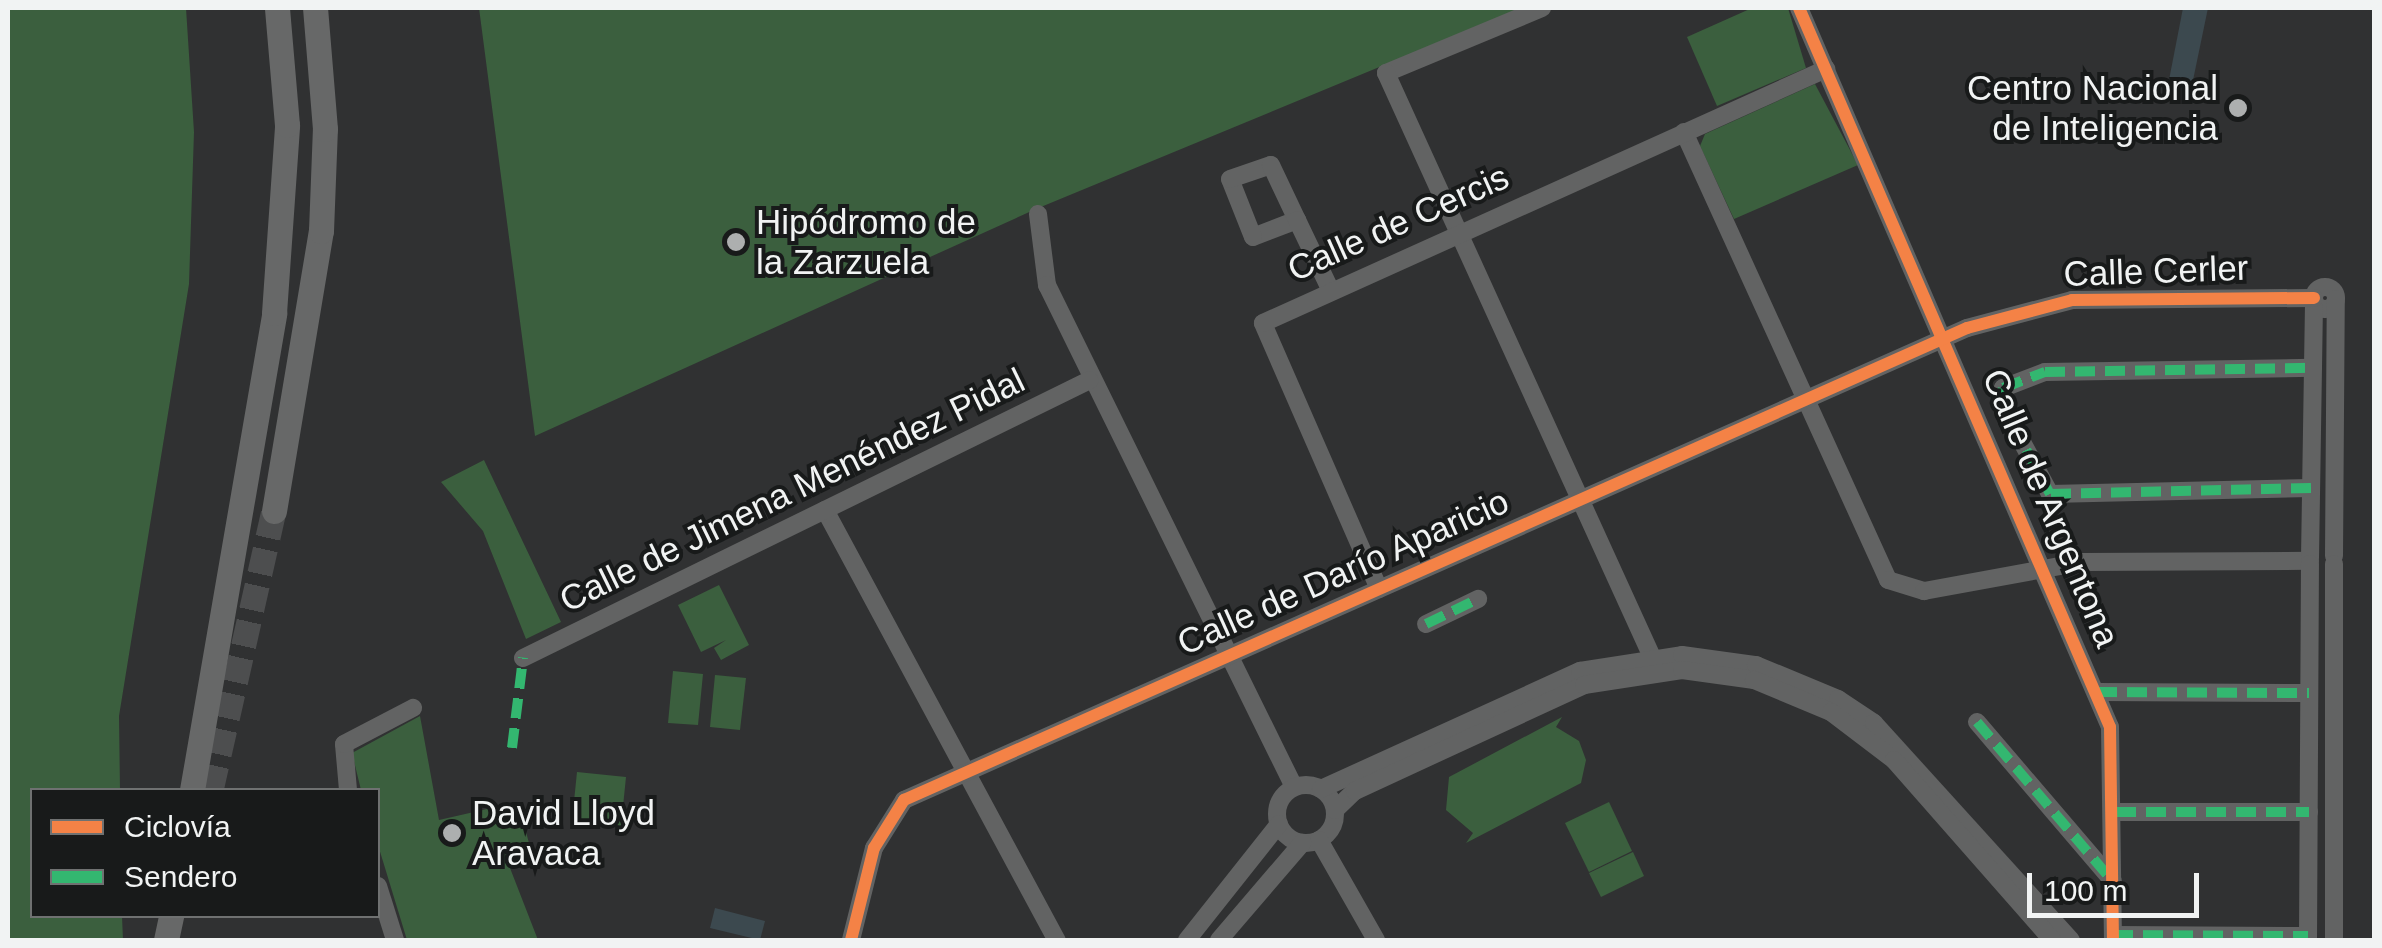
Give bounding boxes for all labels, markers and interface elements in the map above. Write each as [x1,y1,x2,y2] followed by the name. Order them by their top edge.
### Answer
[1967,67,2218,149] place label: Centro Nacional de Inteligencia
[2227,97,2249,119] marker: Centro Nacional de Inteligencia
[1281,156,1515,290] street label: Calle de Cercis
[756,201,976,283] place label: Hipódromo de la Zarzuela
[725,231,747,253] marker: Hipódromo de la Zarzuela
[2063,247,2249,295] street label: Calle Cerler
[553,359,1031,621] street label: Calle de Jimena Menéndez Pidal
[1973,362,2129,654] street label: Calle de Argentona
[1170,480,1516,664] street label: Calle de Darío Aparicio
[30,788,380,918] legend
[472,792,655,874] place label: David Lloyd Aravaca
[124,810,231,843] text: Ciclovía
[441,822,463,844] marker: David Lloyd Aravaca
[2032,853,2204,915] scale bar
[124,860,237,893] text: Sendero
[2044,874,2127,907] text: 100 m

